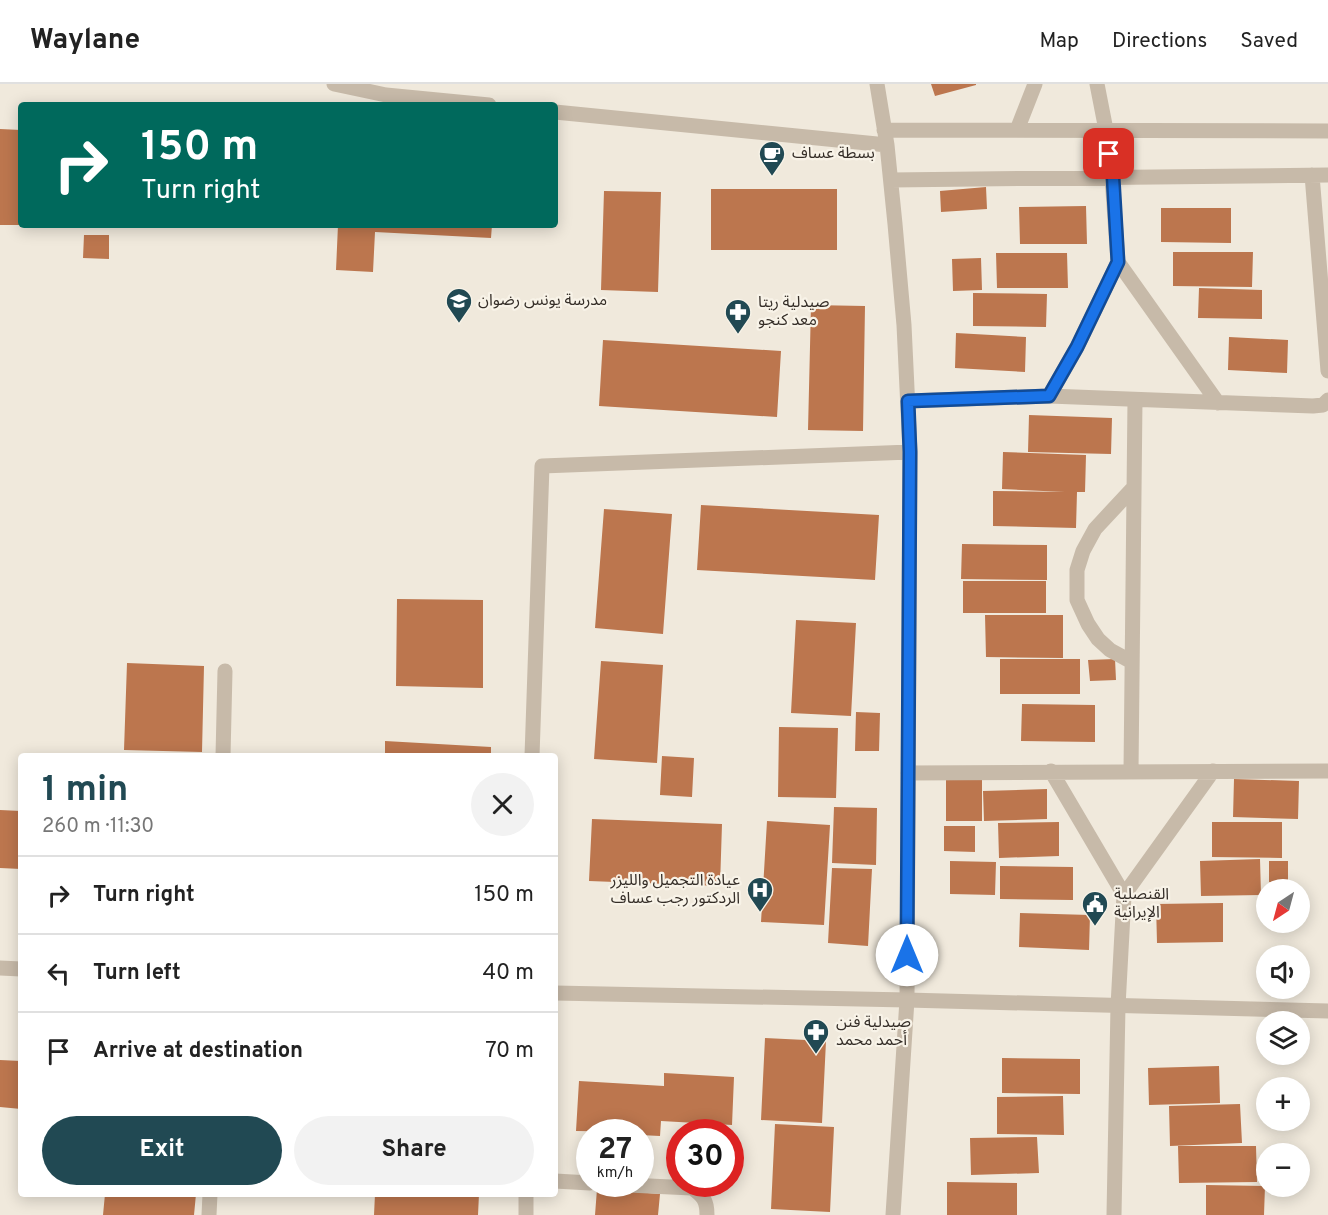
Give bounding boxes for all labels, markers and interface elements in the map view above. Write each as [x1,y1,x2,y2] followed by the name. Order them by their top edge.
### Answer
[30,23,140,59] text: Waylane
[1039,28,1079,55] text: Map
[1112,28,1207,55] text: Directions
[1240,28,1298,55] text: Saved
[141,122,258,175] text: 150 m
[42,126,120,204] icon: right
[1083,128,1134,179] pin
[1092,137,1125,170] icon: arrive
[757,139,787,177] cafe icon: بسطة عساف
[792,144,875,164] place label: بسطة عساف
[141,174,260,208] text: Turn right
[444,286,474,324] school or university icon: مدرسة يونس رضوان
[478,291,607,311] place label: مدرسة يونس رضوان
[758,293,829,331] place label: صيدلية ريتا معد كنجو
[723,297,753,335] pharmacy icon: صيدلية ريتا معد كنجو
[42,768,128,814] text: 1 min
[471,773,534,836] button: close
[42,814,154,840] text: 260 m · 11:30
[610,871,740,909] place label: عيادة التجميل والليزر الردكتور رجب عساف
[745,875,775,913] hospital icon: عيادة التجميل والليزر الردكتور رجب عساف
[42,879,75,912] icon: right
[1256,879,1310,933] north arrow
[1256,879,1310,1197] map controls
[93,882,195,909] text: Turn right
[474,882,534,909] text: 150 m
[1114,885,1169,923] place label: القنصلية الإيرانية
[1080,889,1110,927] public building icon: القنصلية الإيرانية
[875,923,939,987] position arrow
[1256,945,1310,999] button: sound
[42,957,75,990] icon: left
[93,960,181,987] text: Turn left
[482,960,534,987] text: 40 m
[1256,1011,1310,1065] button: layers
[836,1013,911,1051] place label: صيدلية فنن أحمد محمد
[801,1017,831,1055] pharmacy icon: صيدلية فنن أحمد محمد
[42,1035,75,1068] icon: arrive
[93,1038,303,1065] text: Arrive at destination
[485,1038,534,1065] text: 70 m
[1256,1077,1310,1131] button: +
[42,1116,282,1185] button: Exit
[294,1116,534,1185] button: Share
[666,1119,744,1197] speed limit sign: 30
[598,1132,632,1169] text: 27
[1256,1143,1310,1197] button: −
[597,1164,633,1183] text: km/h

